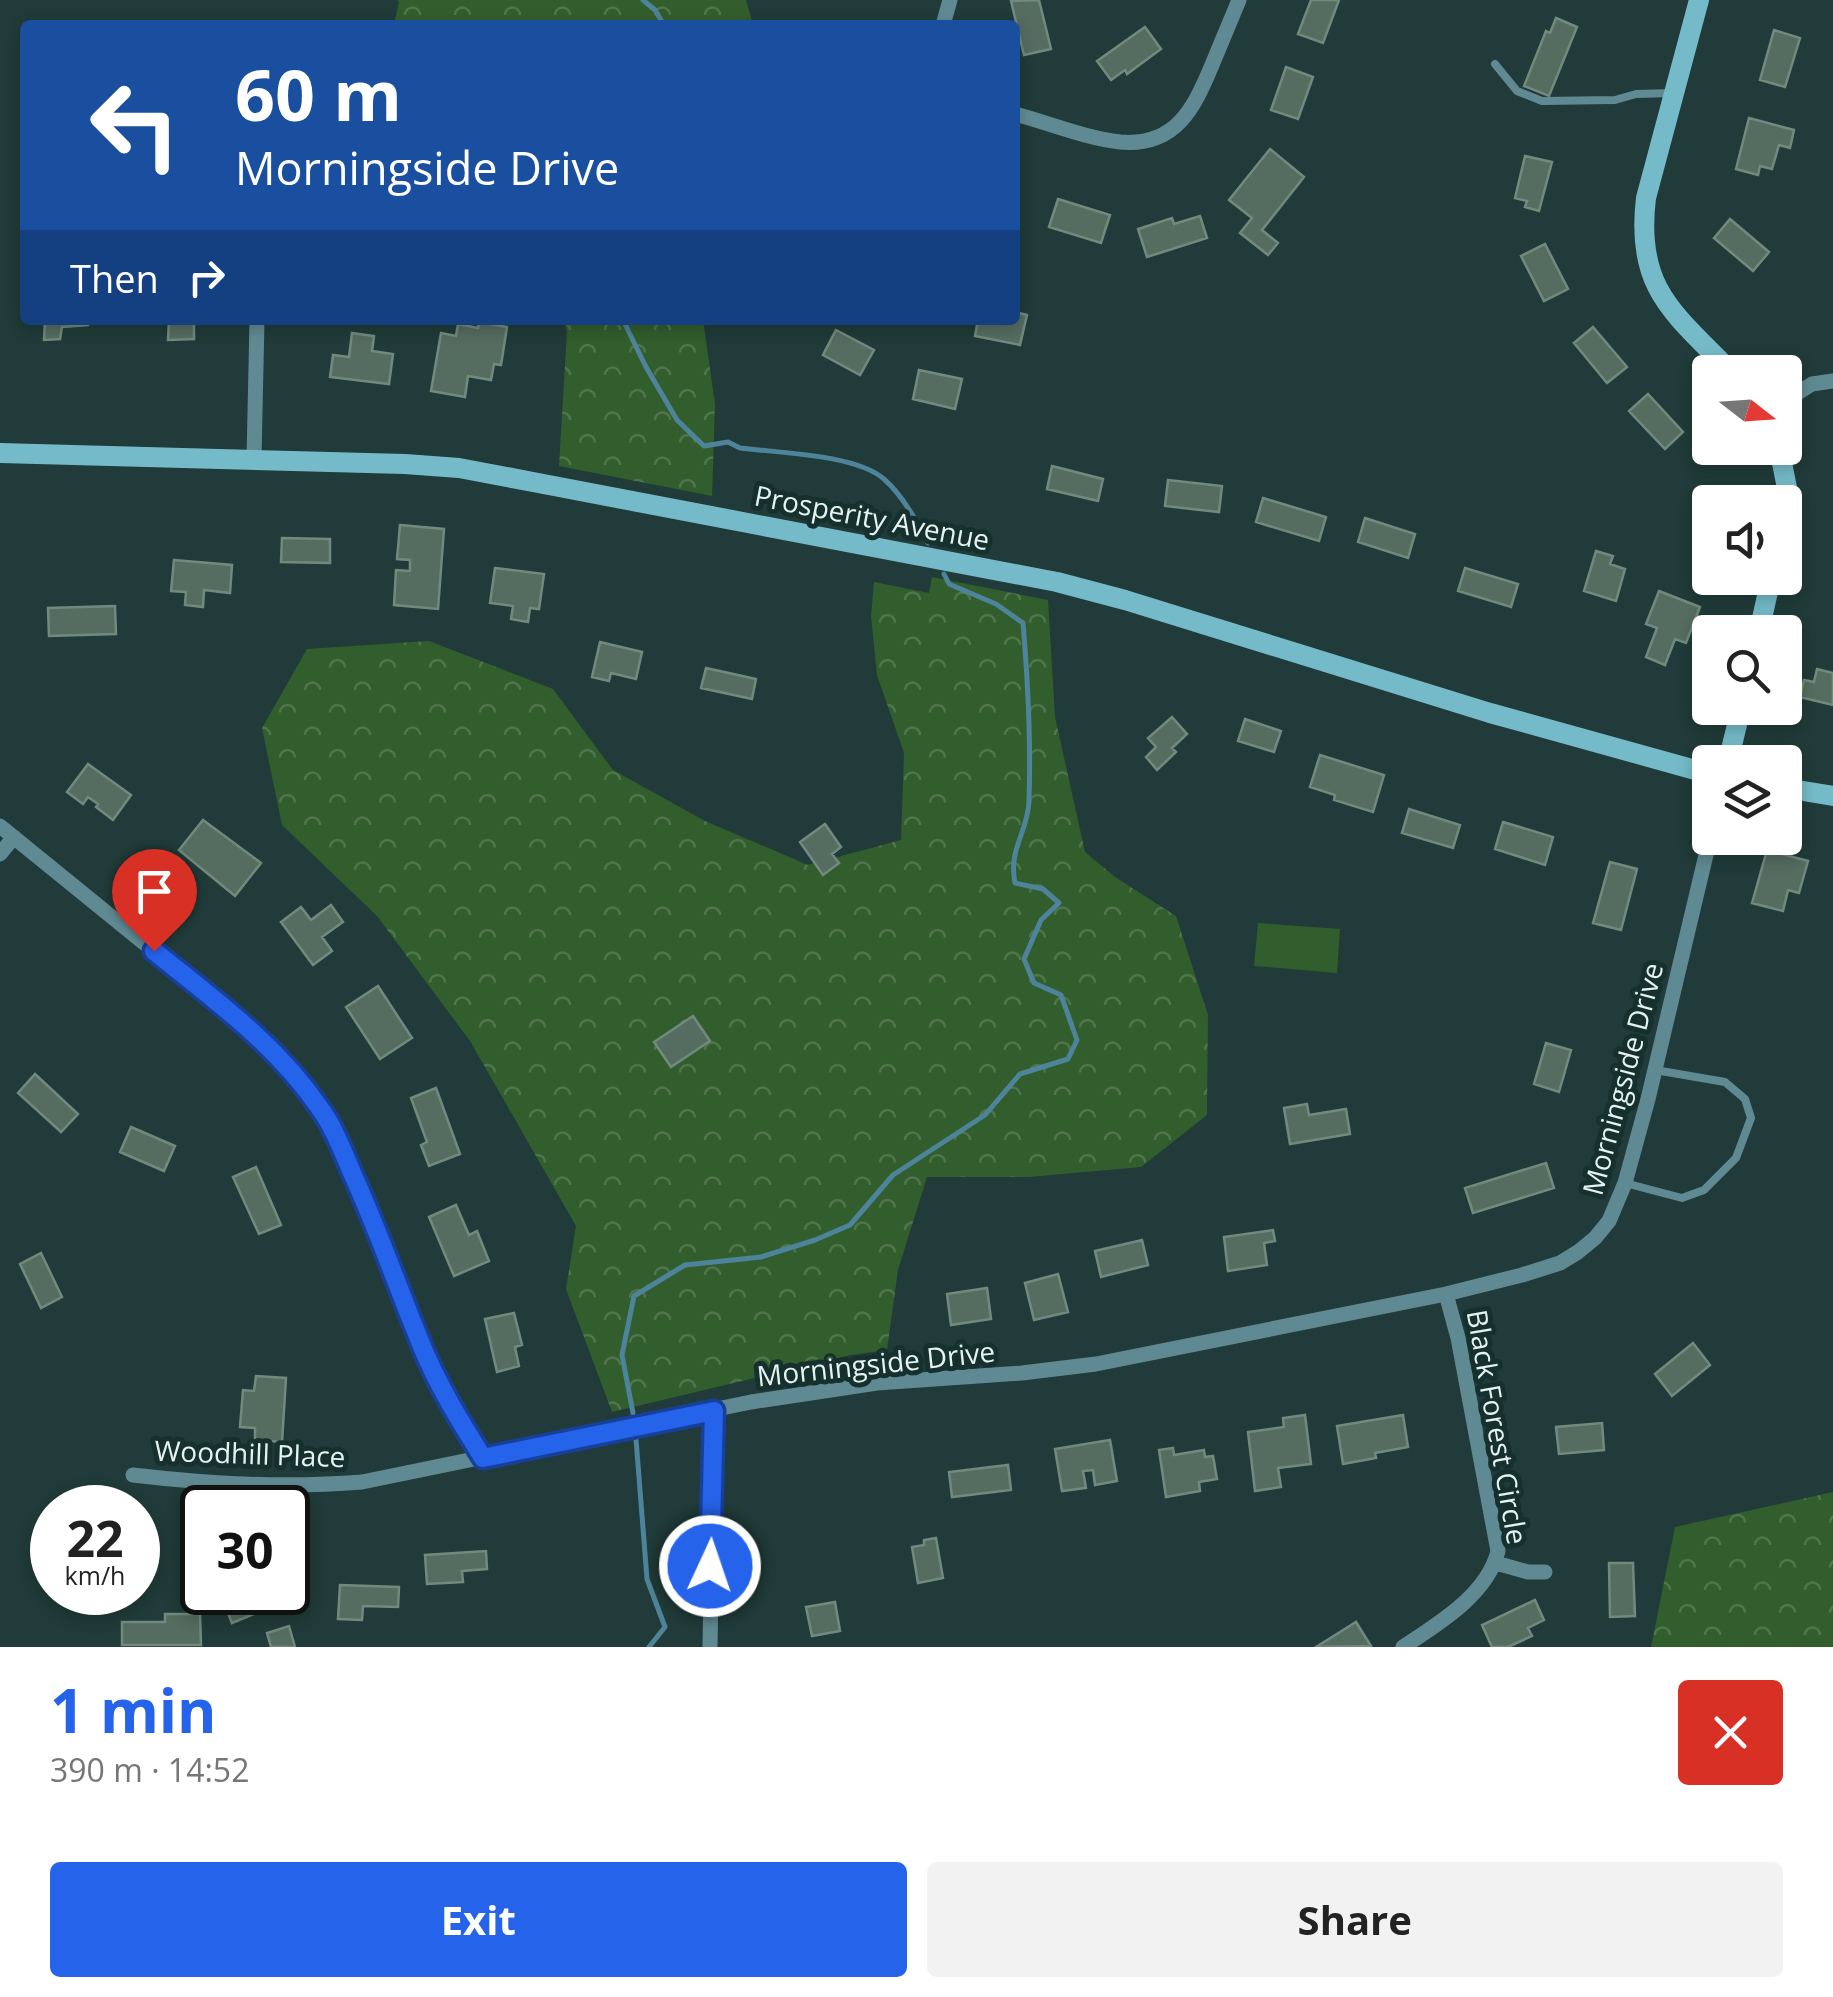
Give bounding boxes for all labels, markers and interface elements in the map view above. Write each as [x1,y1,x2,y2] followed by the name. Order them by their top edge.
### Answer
[235,46,402,142] text: 60 m
[70,60,200,190] icon: left
[235,137,619,198] text: Morningside Drive
[179,250,234,305] icon: right
[70,252,159,304] text: Then
[1692,355,1802,465] north arrow
[1692,355,1802,855] map controls
[751,476,993,558] street label: Prosperity Avenue
[1692,485,1802,595] button: sound
[1692,615,1802,725] button: search
[1692,745,1802,855] button: layers
[112,849,197,952] pin
[127,864,182,919] icon: arrive
[1573,958,1671,1199] street label: Morningside Drive
[1459,1307,1537,1547] street label: Black Forest Circle
[755,1332,997,1394] street label: Morningside Drive
[154,1431,346,1475] street label: Woodhill Place
[180,1485,310,1615] speed limit sign: 30
[66,1504,124,1572] text: 22
[658,1514,762,1618] position arrow
[65,1558,125,1592] text: km/h
[50,1669,217,1751] text: 1 min
[1678,1680,1783,1785] button: close
[50,1748,249,1791] text: 390 m · 14:52
[50,1862,907,1977] button: Exit
[927,1862,1783,1977] button: Share

